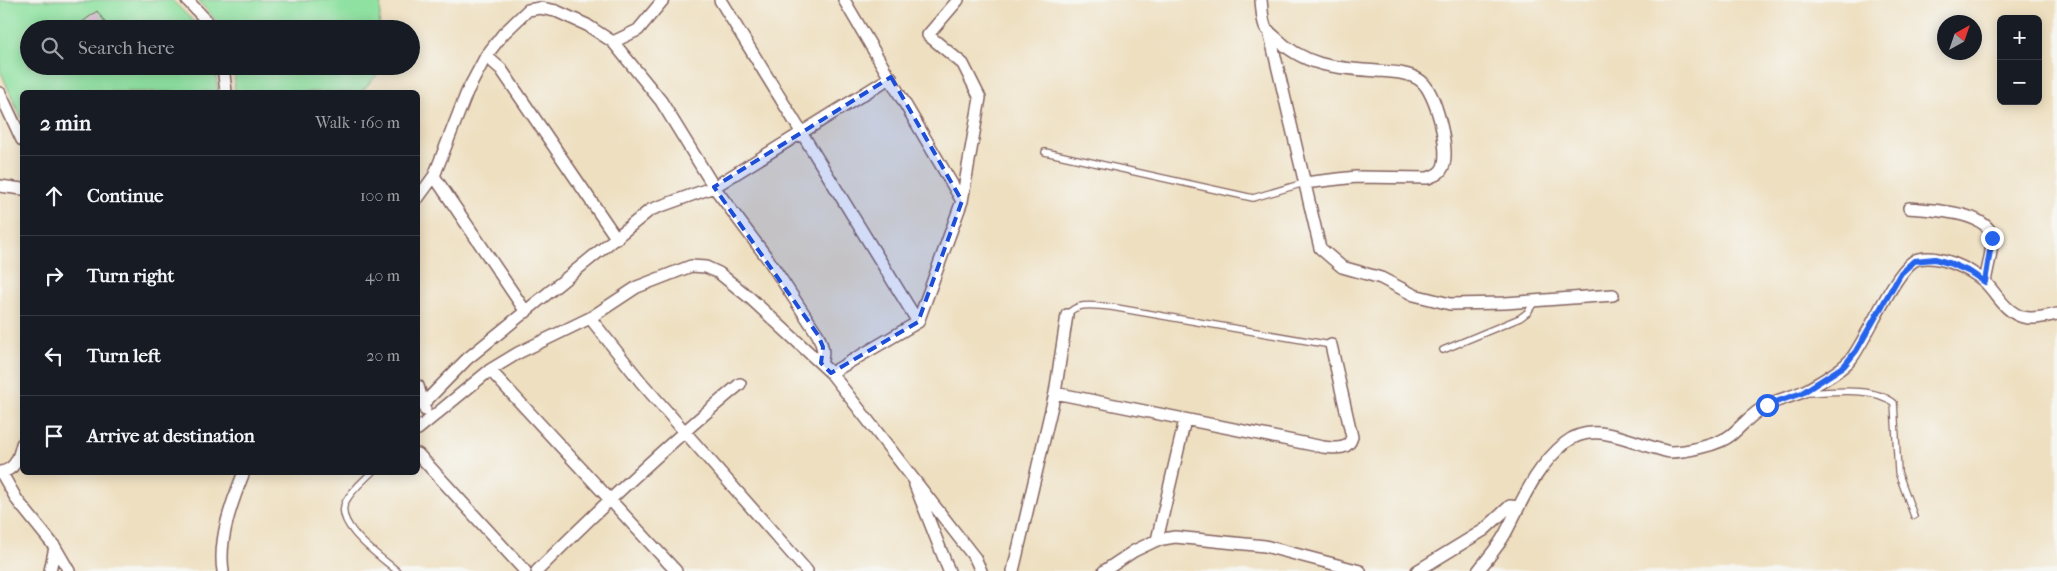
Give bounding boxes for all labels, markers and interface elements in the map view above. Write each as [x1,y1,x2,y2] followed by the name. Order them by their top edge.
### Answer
[1937,15,1982,60] north arrow
[1997,15,2042,105] map controls
[1997,15,2042,60] button: +
[20,20,420,75] search box
[38,34,66,62] icon: search
[78,37,174,59] text: Search here
[1997,60,2042,105] button: −
[40,111,91,135] text: 2 min
[315,113,400,132] text: Walk · 160 m
[40,182,68,210] icon: ahead
[87,185,163,207] text: Continue
[360,186,400,205] text: 100 m
[1981,227,2004,250] route end
[40,262,68,290] icon: right
[87,265,174,287] text: Turn right
[365,266,400,285] text: 40 m
[40,342,68,370] icon: left
[87,345,161,367] text: Turn left
[366,346,400,365] text: 20 m
[1756,394,1779,417] route start
[40,422,68,450] icon: arrive
[87,425,255,447] text: Arrive at destination

